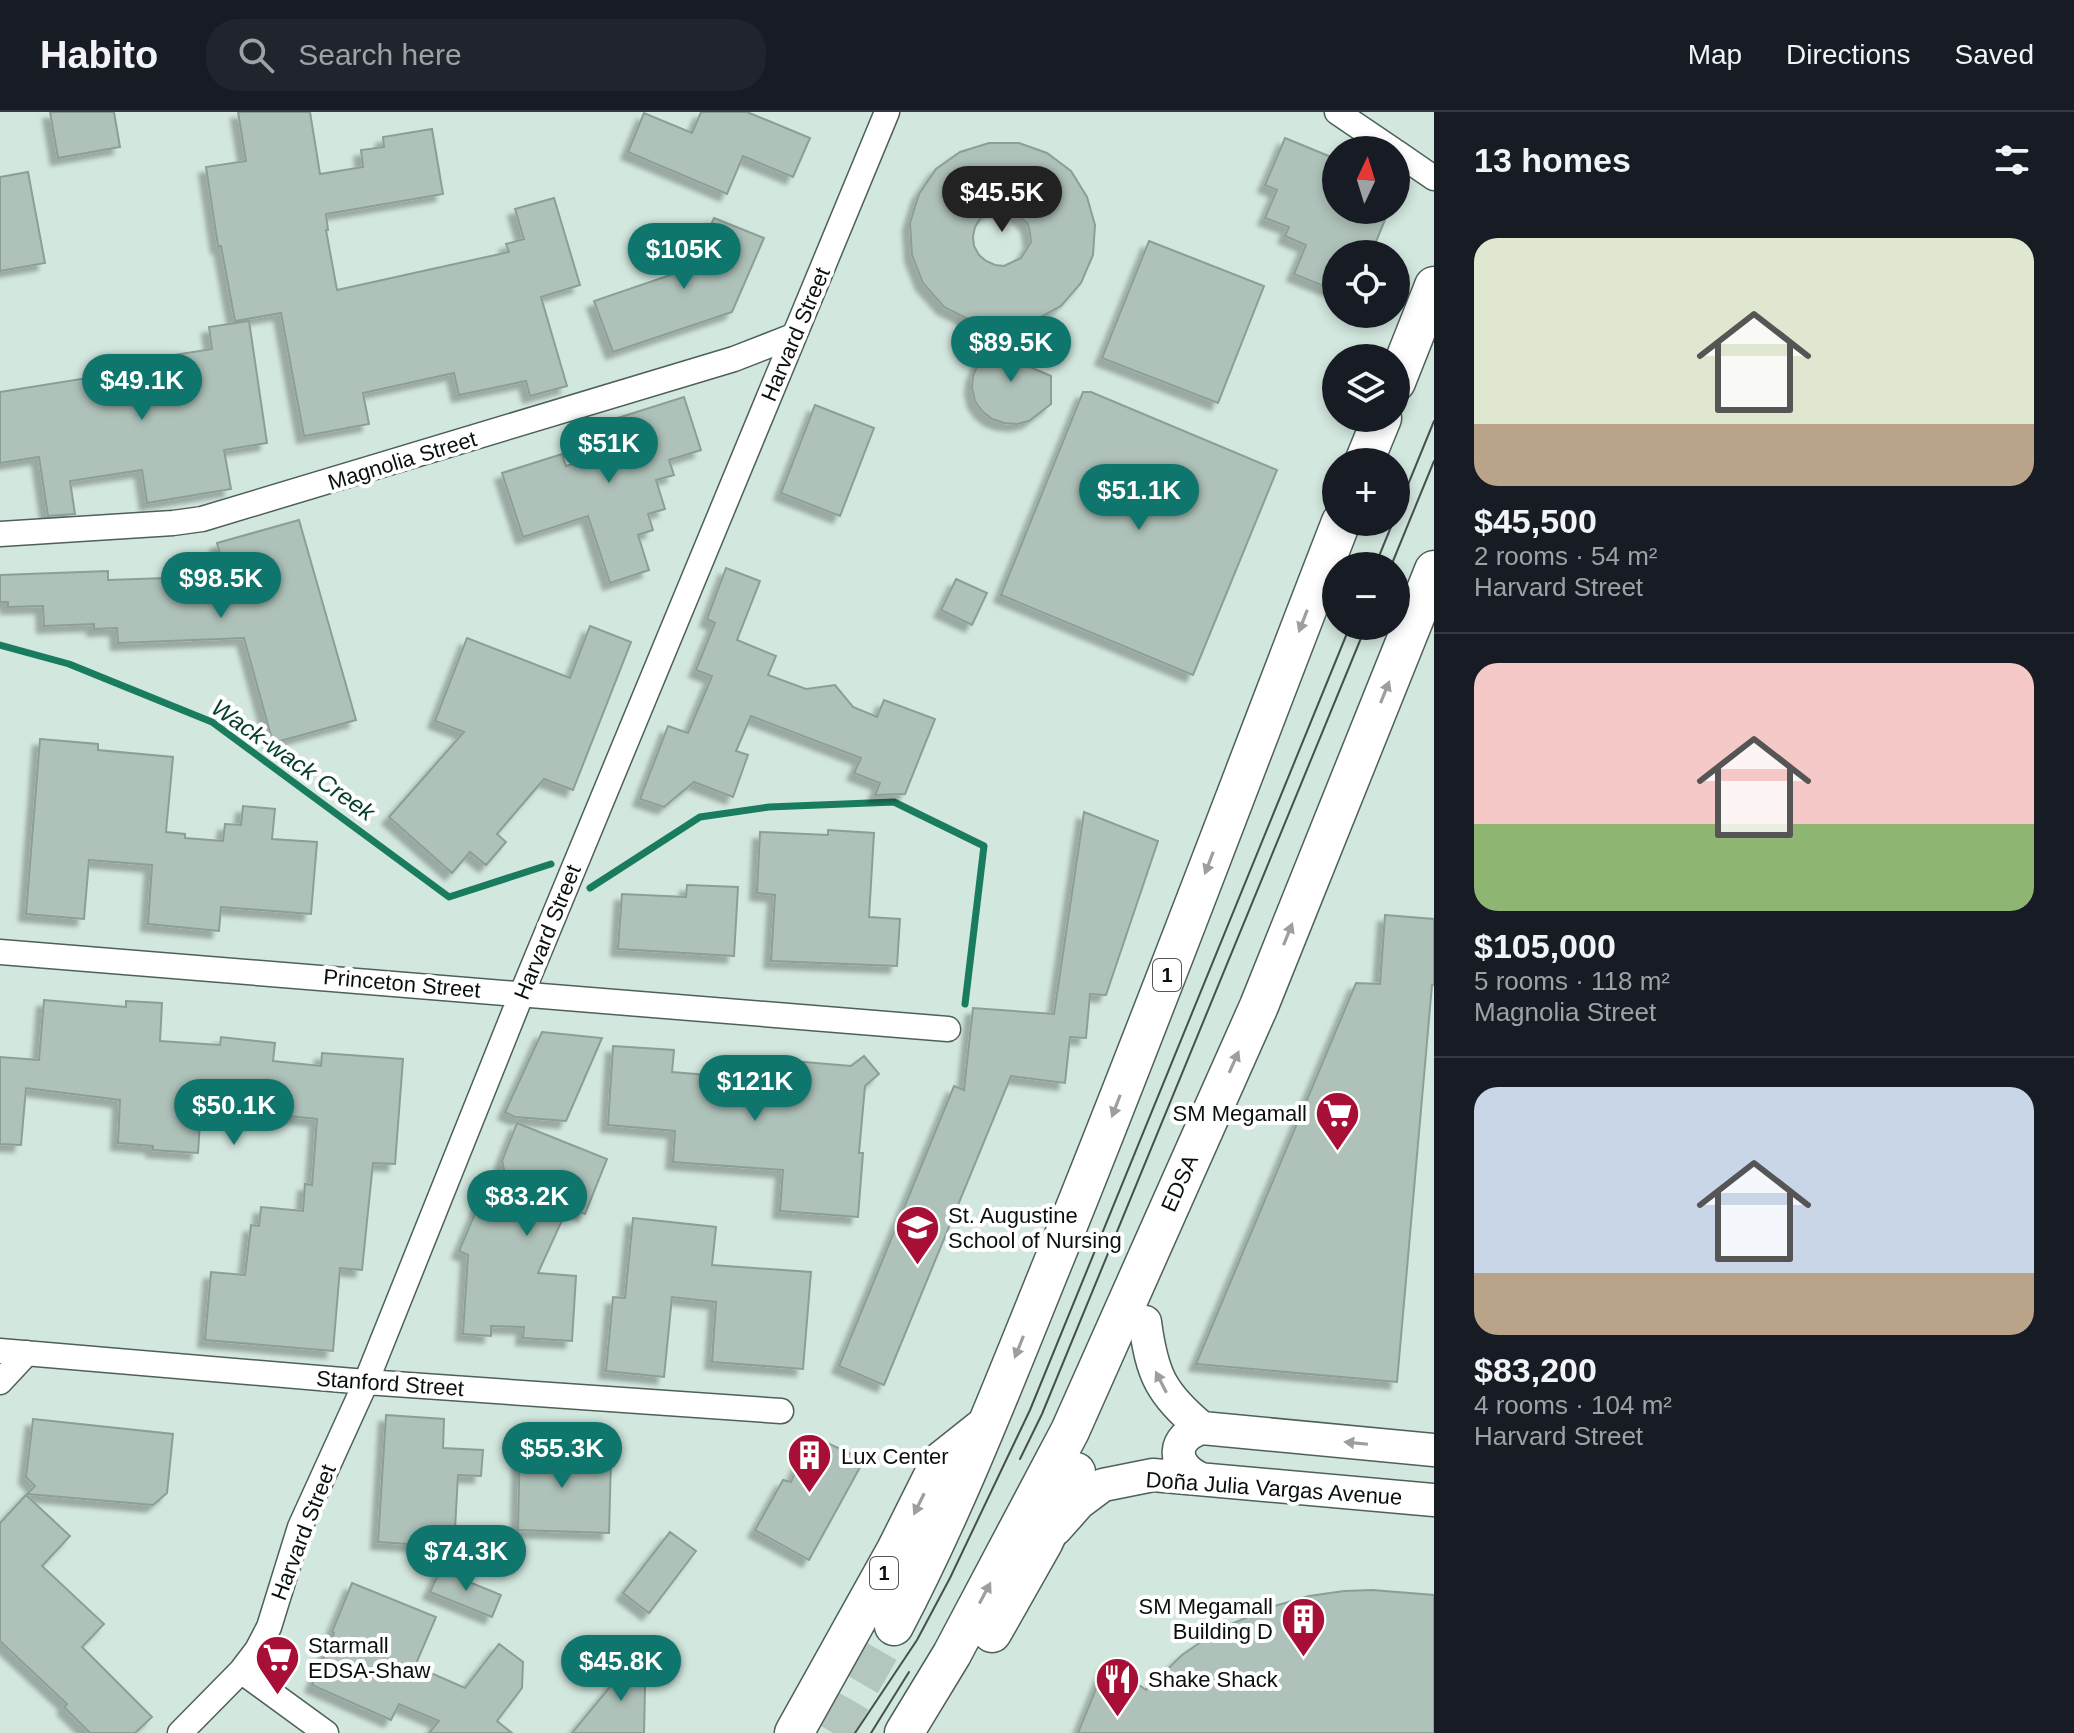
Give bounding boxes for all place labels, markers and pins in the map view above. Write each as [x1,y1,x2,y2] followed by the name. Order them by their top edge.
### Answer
[937,166,1067,234] pin: $45.5K
[628,223,740,291] pin: $105K
[946,316,1076,384] pin: $89.5K
[77,354,207,422] pin: $49.1K
[562,417,656,485] pin: $51K
[1074,464,1204,532] pin: $51.1K
[156,552,286,620] pin: $98.5K
[699,1055,811,1123] pin: $121K
[169,1079,299,1147] pin: $50.1K
[1314,1089,1362,1152] supermarket icon: SM Megamall
[1173,1101,1307,1126] place label: SM Megamall
[462,1170,592,1238] pin: $83.2K
[948,1203,1122,1253] place label: St. Augustine School of Nursing
[893,1204,941,1267] school or university icon: St. Augustine School of Nursing
[497,1422,627,1490] pin: $55.3K
[786,1432,834,1495] building icon: Lux Center
[841,1444,949,1469] place label: Lux Center
[401,1525,531,1593] pin: $74.3K
[1139,1594,1273,1644] place label: SM Megamall Building D
[1280,1595,1328,1658] building icon: SM Megamall Building D
[308,1633,430,1683] place label: Starmall EDSA-Shaw
[253,1634,301,1697] supermarket icon: Starmall EDSA-Shaw
[556,1635,686,1703] pin: $45.8K
[1093,1655,1141,1718] restaurant icon: Shake Shack
[1148,1667,1279,1692] place label: Shake Shack

